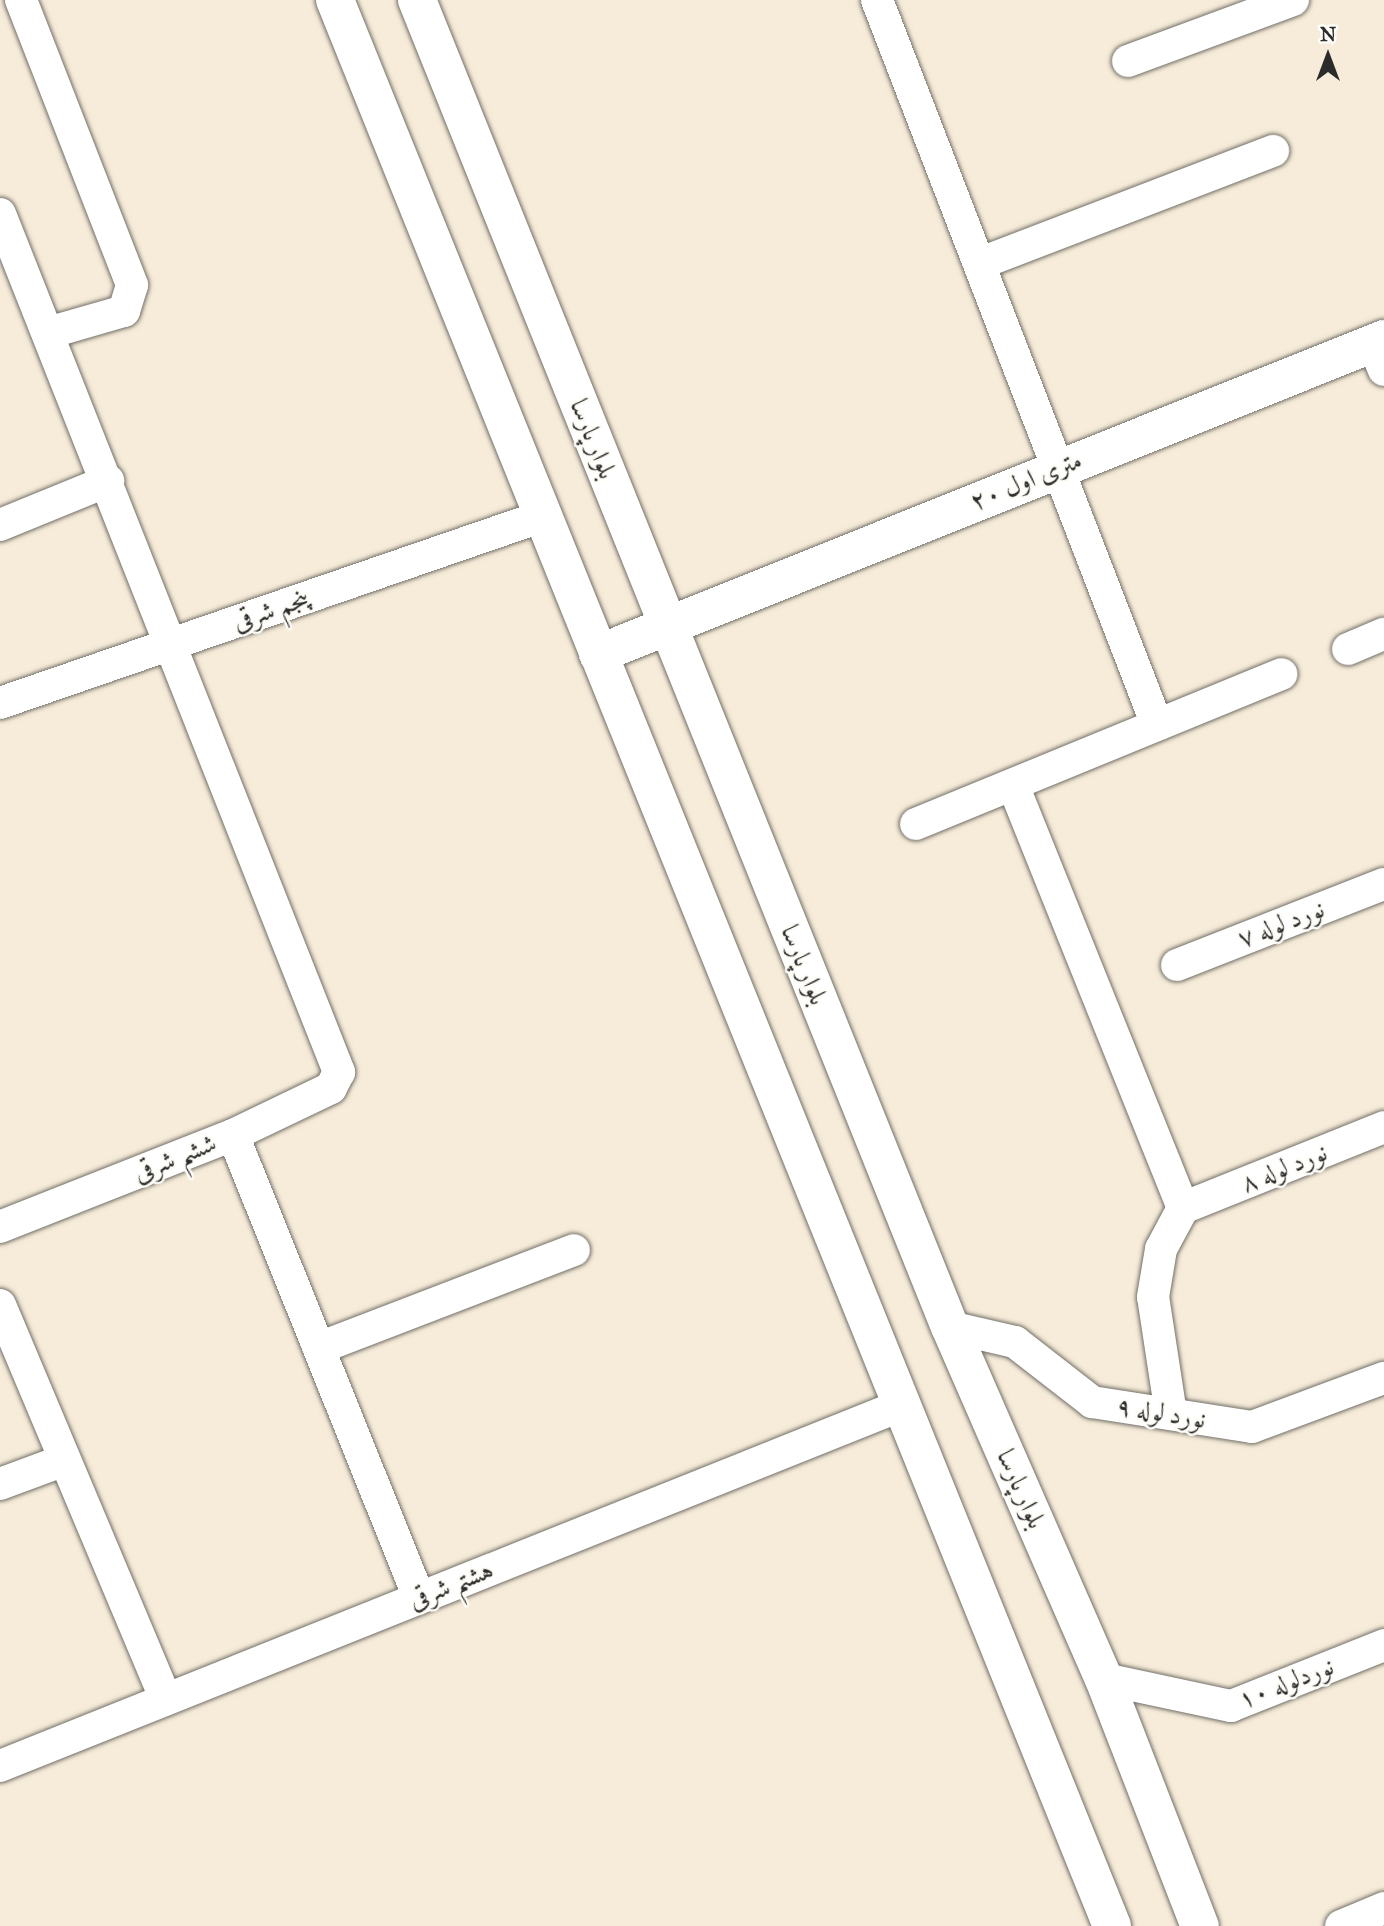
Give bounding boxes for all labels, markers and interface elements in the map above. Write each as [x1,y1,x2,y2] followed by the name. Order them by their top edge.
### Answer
[1293,21,1363,91] north arrow
[1320,23,1336,46] text: N
[563,394,623,484] street label: بلوار پارسا
[966,445,1086,517] street label: ۲۰ متری اول
[229,582,313,638] street label: پنجم شرقی
[1233,893,1329,955] street label: ۷ نورد لوله
[774,920,834,1010] street label: بلوار پارسا
[129,1127,221,1189] street label: ششم شرقی
[1236,1137,1332,1199] street label: ۸ نورد لوله
[1114,1391,1208,1435] street label: ۹ نورد لوله
[990,1445,1052,1533] street label: بلوار پارسا
[404,1554,498,1616] street label: هشتم شرقی
[1234,1651,1338,1715] street label: ۱۰ نوردلوله

